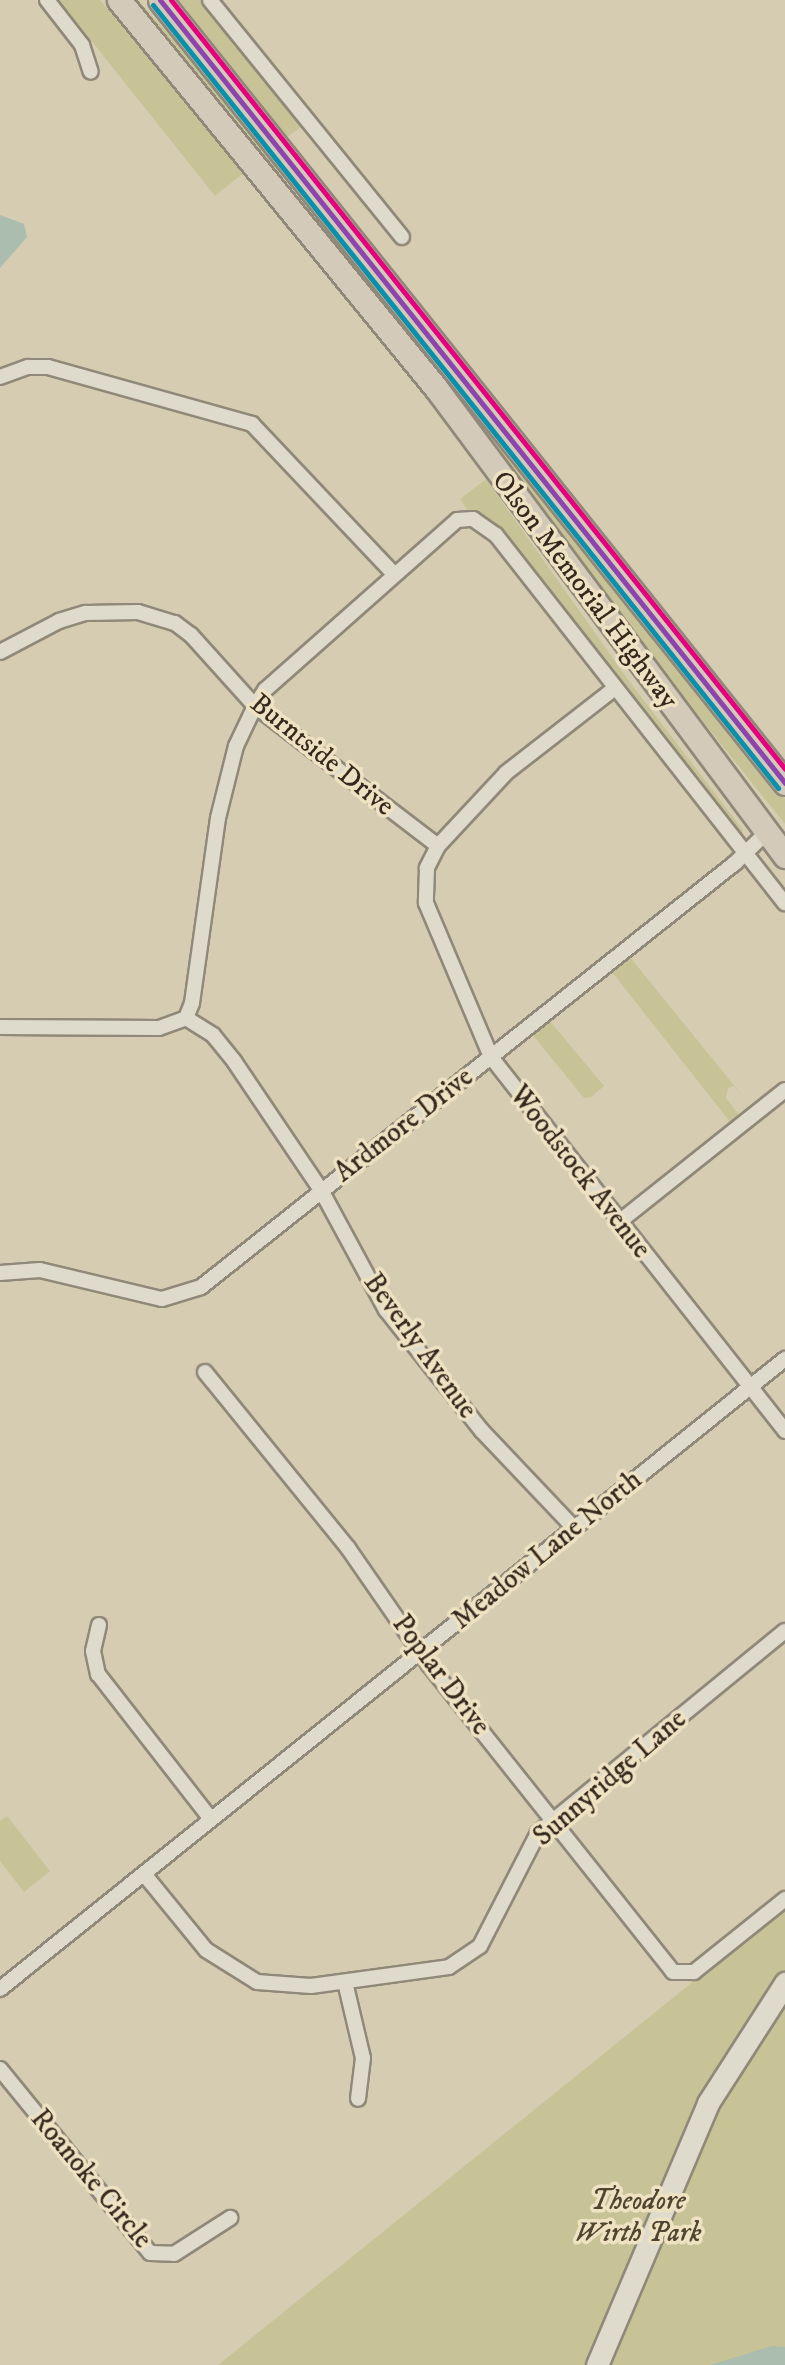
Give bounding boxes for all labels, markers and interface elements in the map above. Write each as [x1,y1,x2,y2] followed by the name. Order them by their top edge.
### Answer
[485,465,685,715] street label: Olson Memorial Highway
[243,687,401,823] street label: Burntside Drive
[328,1060,480,1190] street label: Ardmore Drive
[502,1079,658,1265] street label: Woodstock Avenue
[356,1267,484,1425] street label: Beverly Avenue
[445,1463,649,1637] street label: Meadow Lane North
[385,1608,497,1742] street label: Poplar Drive
[527,1702,693,1854] street label: Sunnyridge Lane
[23,2103,159,2255] street label: Roanoke Circle
[575,2184,701,2250] park label: Theodore Wirth Park

